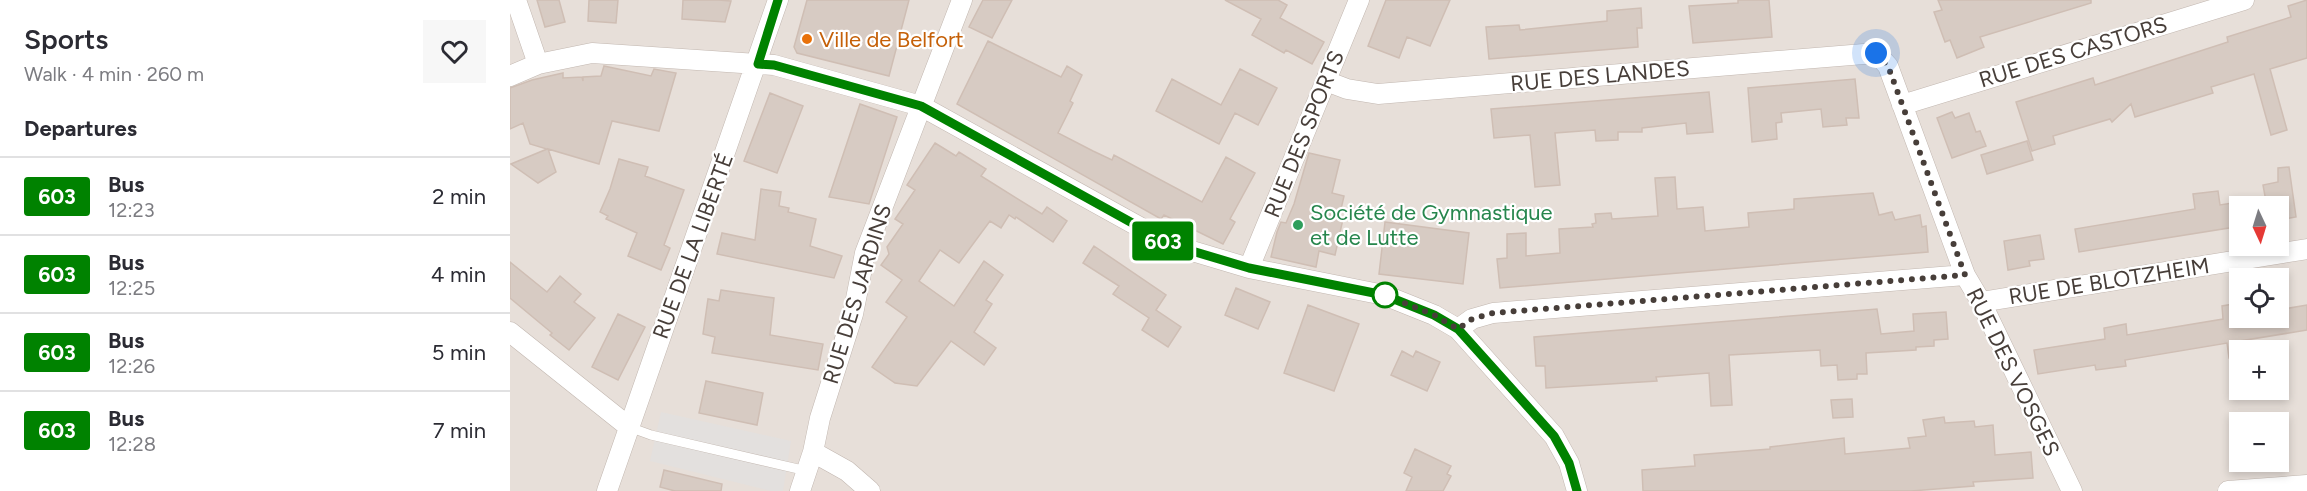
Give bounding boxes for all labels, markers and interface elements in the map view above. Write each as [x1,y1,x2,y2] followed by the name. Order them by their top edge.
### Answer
[1975,10,2171,94] street label: RUE DES CASTORS
[423,20,486,83] button: heart
[24,22,108,56] text: Sports
[819,26,964,53] place label: Ville de Belfort
[800,32,814,46] marker: Ville de Belfort
[1861,38,1891,68] your location
[1258,47,1350,221] street label: RUE DES SPORTS
[1509,55,1691,97] street label: RUE DES LANDES
[24,62,204,86] text: Walk · 4 min · 260 m
[24,115,137,142] text: Departures
[647,149,739,343] street label: RUE DE LA LIBERTÉ
[108,171,144,198] text: Bus
[432,183,486,210] text: 2 min
[38,184,76,209] text: 603
[2229,196,2289,256] north arrow
[2229,196,2289,472] map controls
[108,198,155,222] text: 12:23
[1310,199,1553,251] place label: Société de Gymnastique et de Lutte
[817,201,897,387] street label: RUE DES JARDINS
[1291,218,1305,232] marker: Société de Gymnastique et de Lutte
[1128,222,1198,260] line badge: 603
[1144,229,1182,254] text: 603
[108,249,144,276] text: Bus
[2007,252,2211,310] street label: RUE DE BLOTZHEIM
[431,261,486,288] text: 4 min
[38,262,76,287] text: 603
[2229,268,2289,328] button: locate
[108,276,155,300] text: 12:25
[1372,282,1398,308] unlabelled marker
[1961,283,2065,461] street label: RUE DES VOSGES
[108,327,144,354] text: Bus
[432,339,486,366] text: 5 min
[38,340,76,365] text: 603
[2229,340,2289,400] button: +
[108,354,155,378] text: 12:26
[108,405,144,432] text: Bus
[2229,412,2289,472] button: −
[433,417,486,444] text: 7 min
[38,418,76,443] text: 603
[108,432,156,456] text: 12:28

